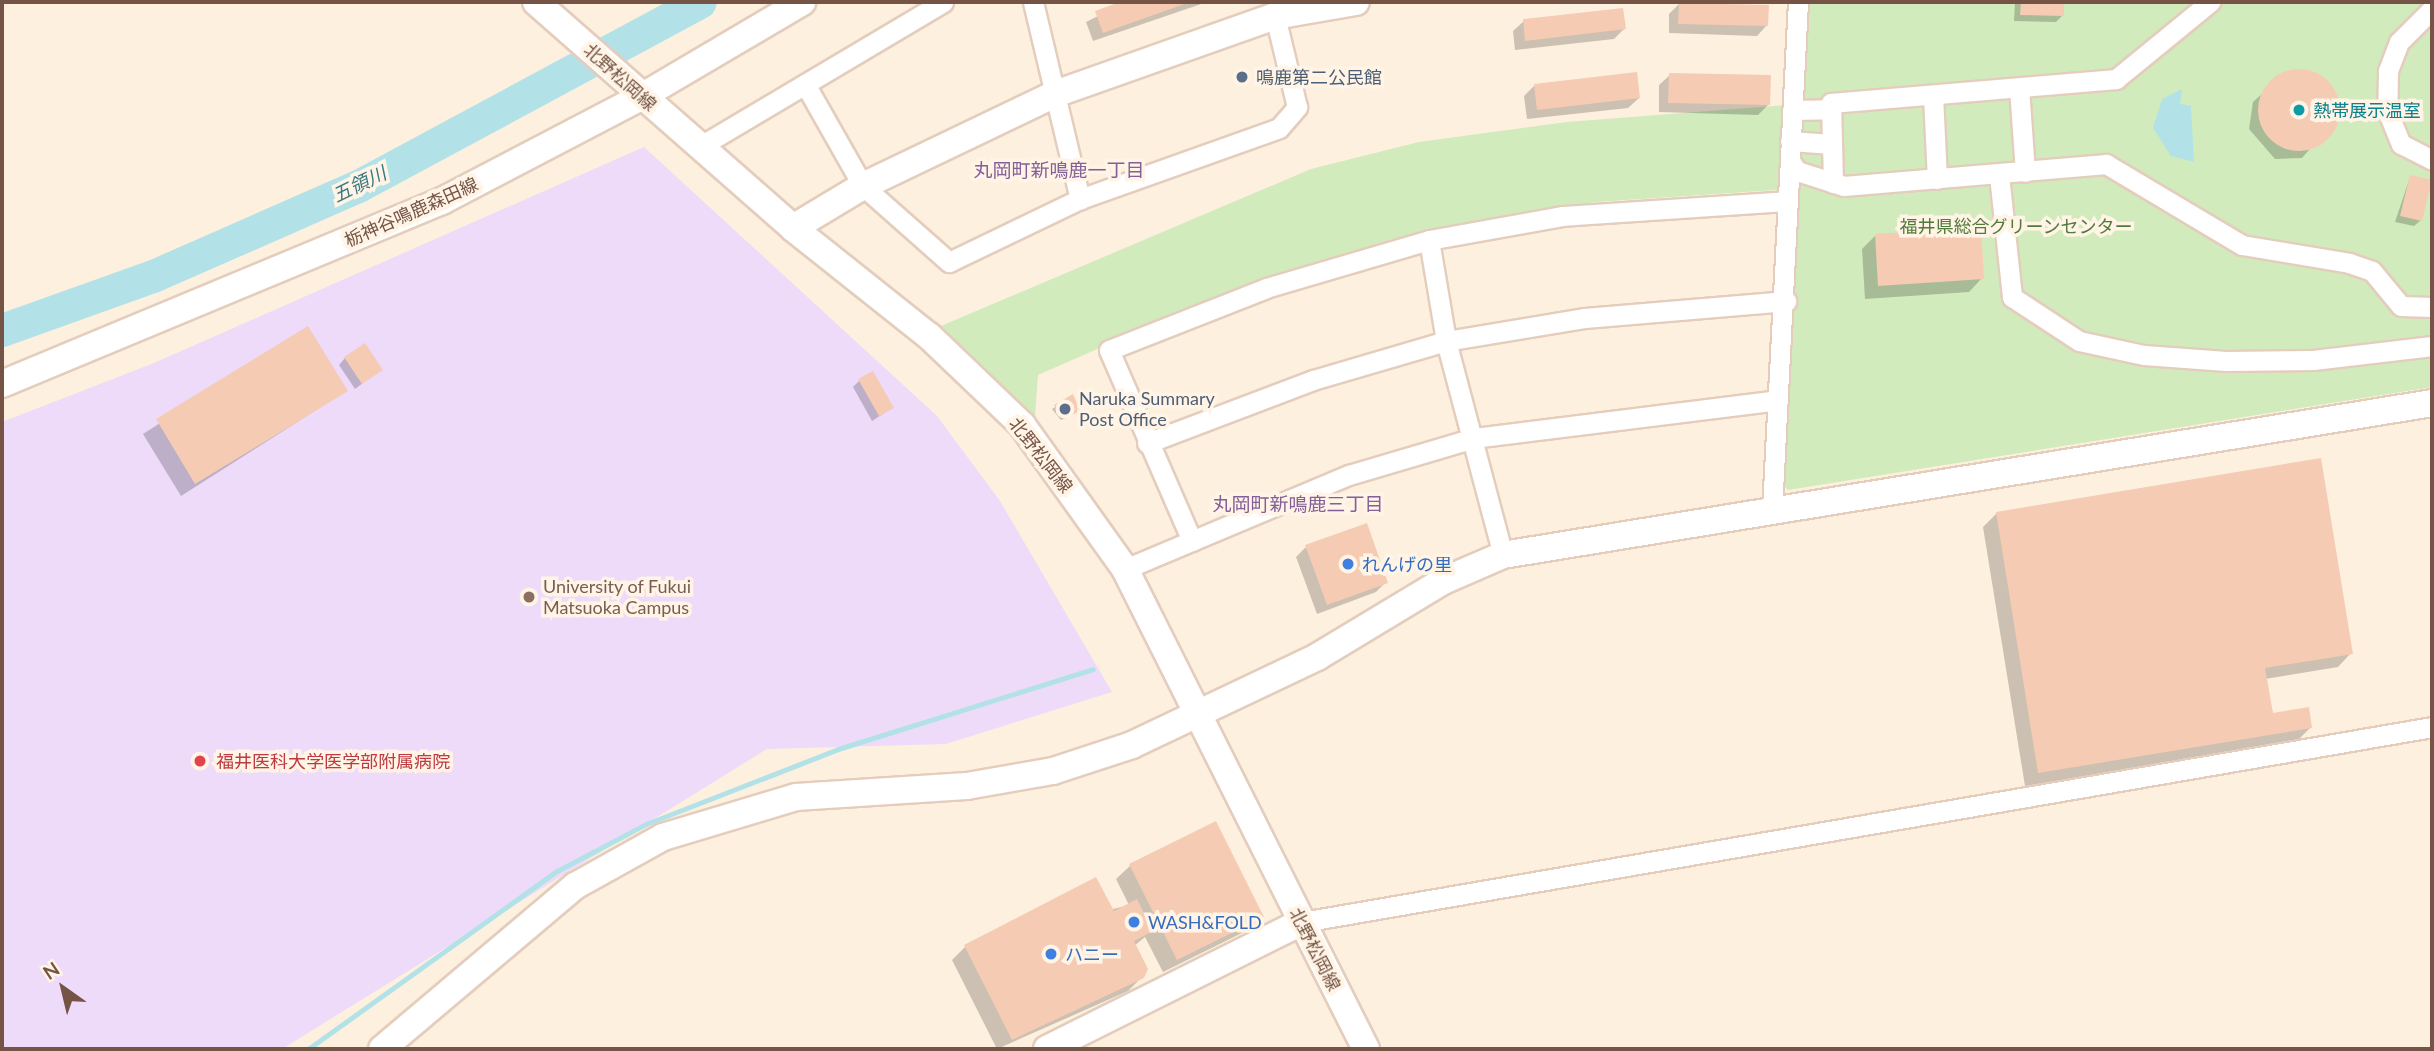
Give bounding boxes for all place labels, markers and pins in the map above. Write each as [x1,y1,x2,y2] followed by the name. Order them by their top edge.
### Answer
[1256,66,1382,88] place label: 鳴鹿第二公民館
[1234,69,1250,85] marker: 鳴鹿第二公民館
[2313,99,2421,121] place label: 熱帯展示温室
[2291,102,2307,118] marker: 熱帯展示温室
[1079,388,1215,430] place label: Naruka Summary Post Office
[1057,401,1073,417] marker: Naruka Summary Post Office
[1362,553,1452,575] place label: れんげの里
[1340,556,1356,572] marker: れんげの里
[543,576,692,618] place label: University of Fukui Matsuoka Campus
[521,589,537,605] marker: University of Fukui Matsuoka Campus
[216,750,450,772] place label: 福井医科大学医学部附属病院
[190,751,210,771] marker: 福井医科大学医学部附属病院
[1148,911,1262,933] place label: WASH&FOLD
[1126,914,1142,930] marker: WASH&FOLD
[1065,943,1119,965] place label: ハニー
[1043,946,1059,962] marker: ハニー

